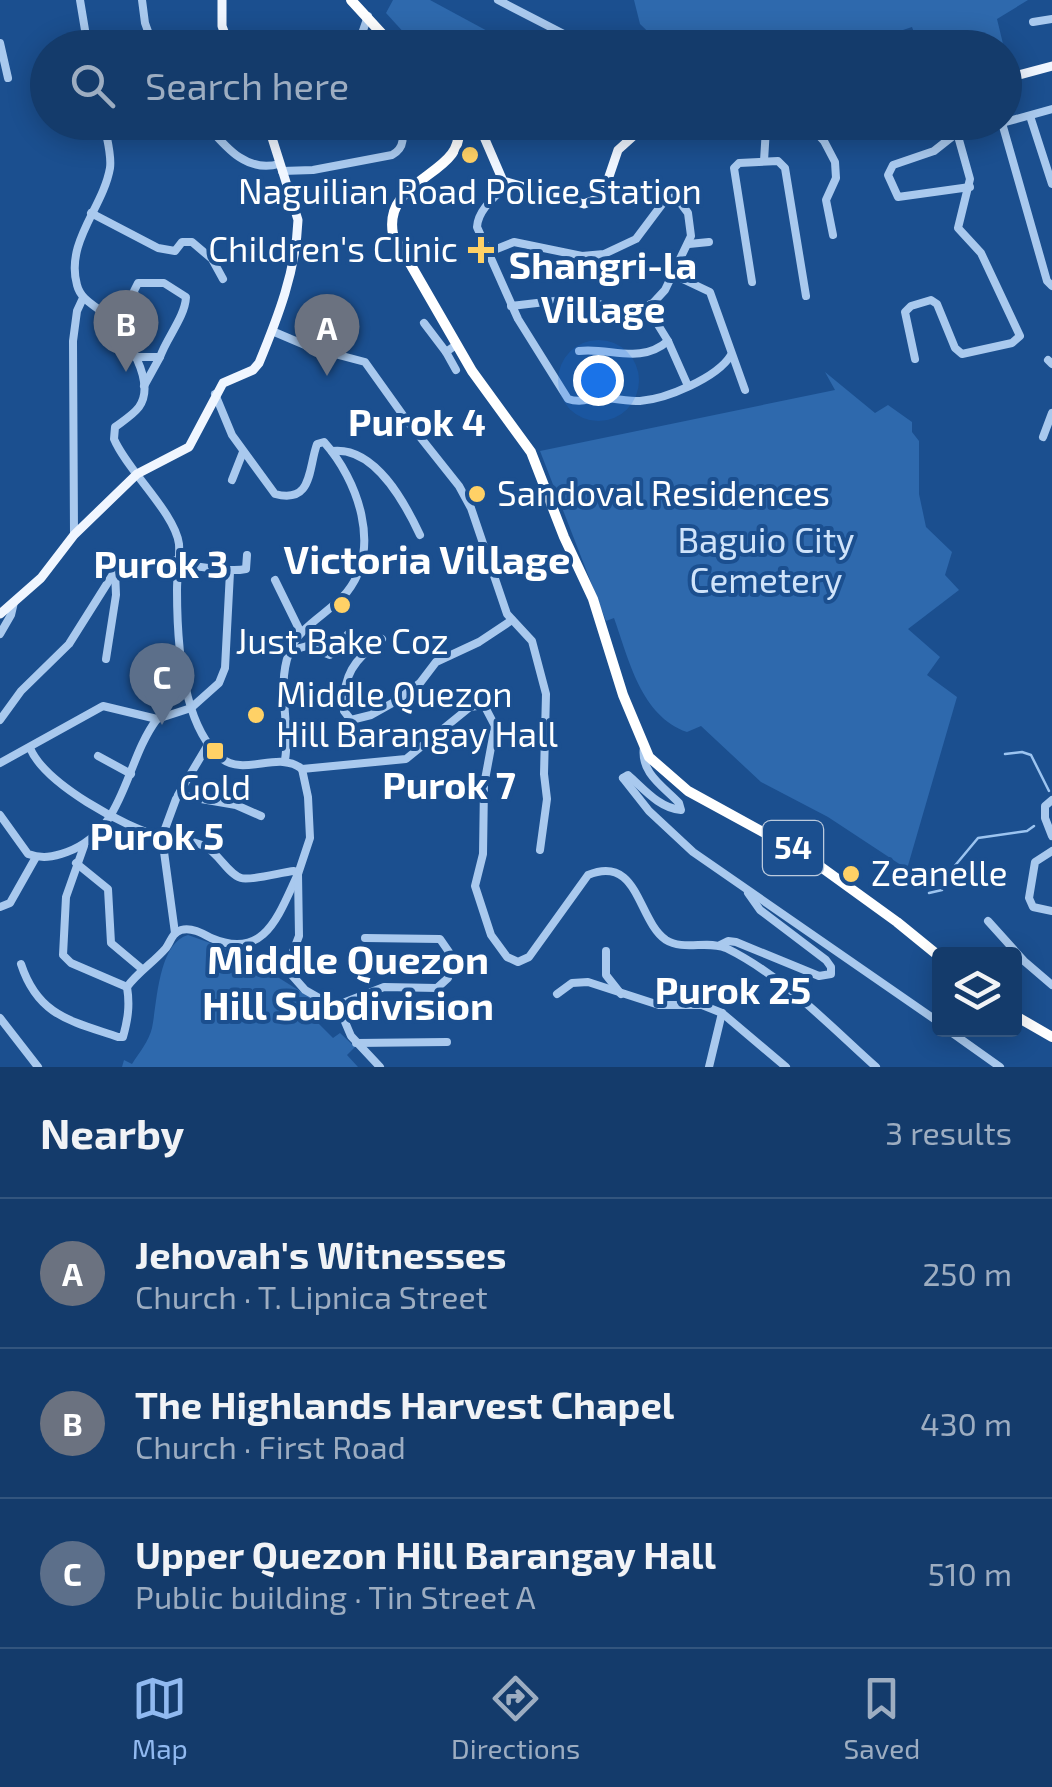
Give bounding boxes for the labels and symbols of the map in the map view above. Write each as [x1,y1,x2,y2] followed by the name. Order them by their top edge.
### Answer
[459,144,481,166] marker: Naguilian Road Police Station
[238,169,702,211] place label: Naguilian Road Police Station
[208,227,458,269] place label: Children's Clinic
[468,237,494,263] marker: Children's Clinic
[509,241,697,331] district label: Shangri-la Village
[94,290,158,372] pin: B
[294,294,360,376] pin: A
[573,355,624,406] your location
[348,398,486,444] district label: Purok 4
[497,471,830,513] place label: Sandoval Residences
[466,483,488,505] marker: Sandoval Residences
[677,518,855,600] park label: Baguio City Cemetery
[284,534,570,582] district label: Victoria Village
[93,540,229,586] district label: Purok 3
[331,594,353,616] marker: Just Bake Coz
[235,619,449,661] place label: Just Bake Coz
[130,642,194,725] pin: C
[276,672,558,754] place label: Middle Quezon Hill Barangay Hall
[245,704,267,726] marker: Middle Quezon Hill Barangay Hall
[204,740,226,762] marker: Gold
[382,761,516,807] district label: Purok 7
[179,765,251,807] place label: Gold
[90,812,224,858] district label: Purok 5
[763,821,823,875] road number: 54
[871,851,1008,893] place label: Zeanelle
[840,863,862,885] marker: Zeanelle
[202,934,494,1028] district label: Middle Quezon Hill Subdivision
[655,966,811,1012] district label: Purok 25

